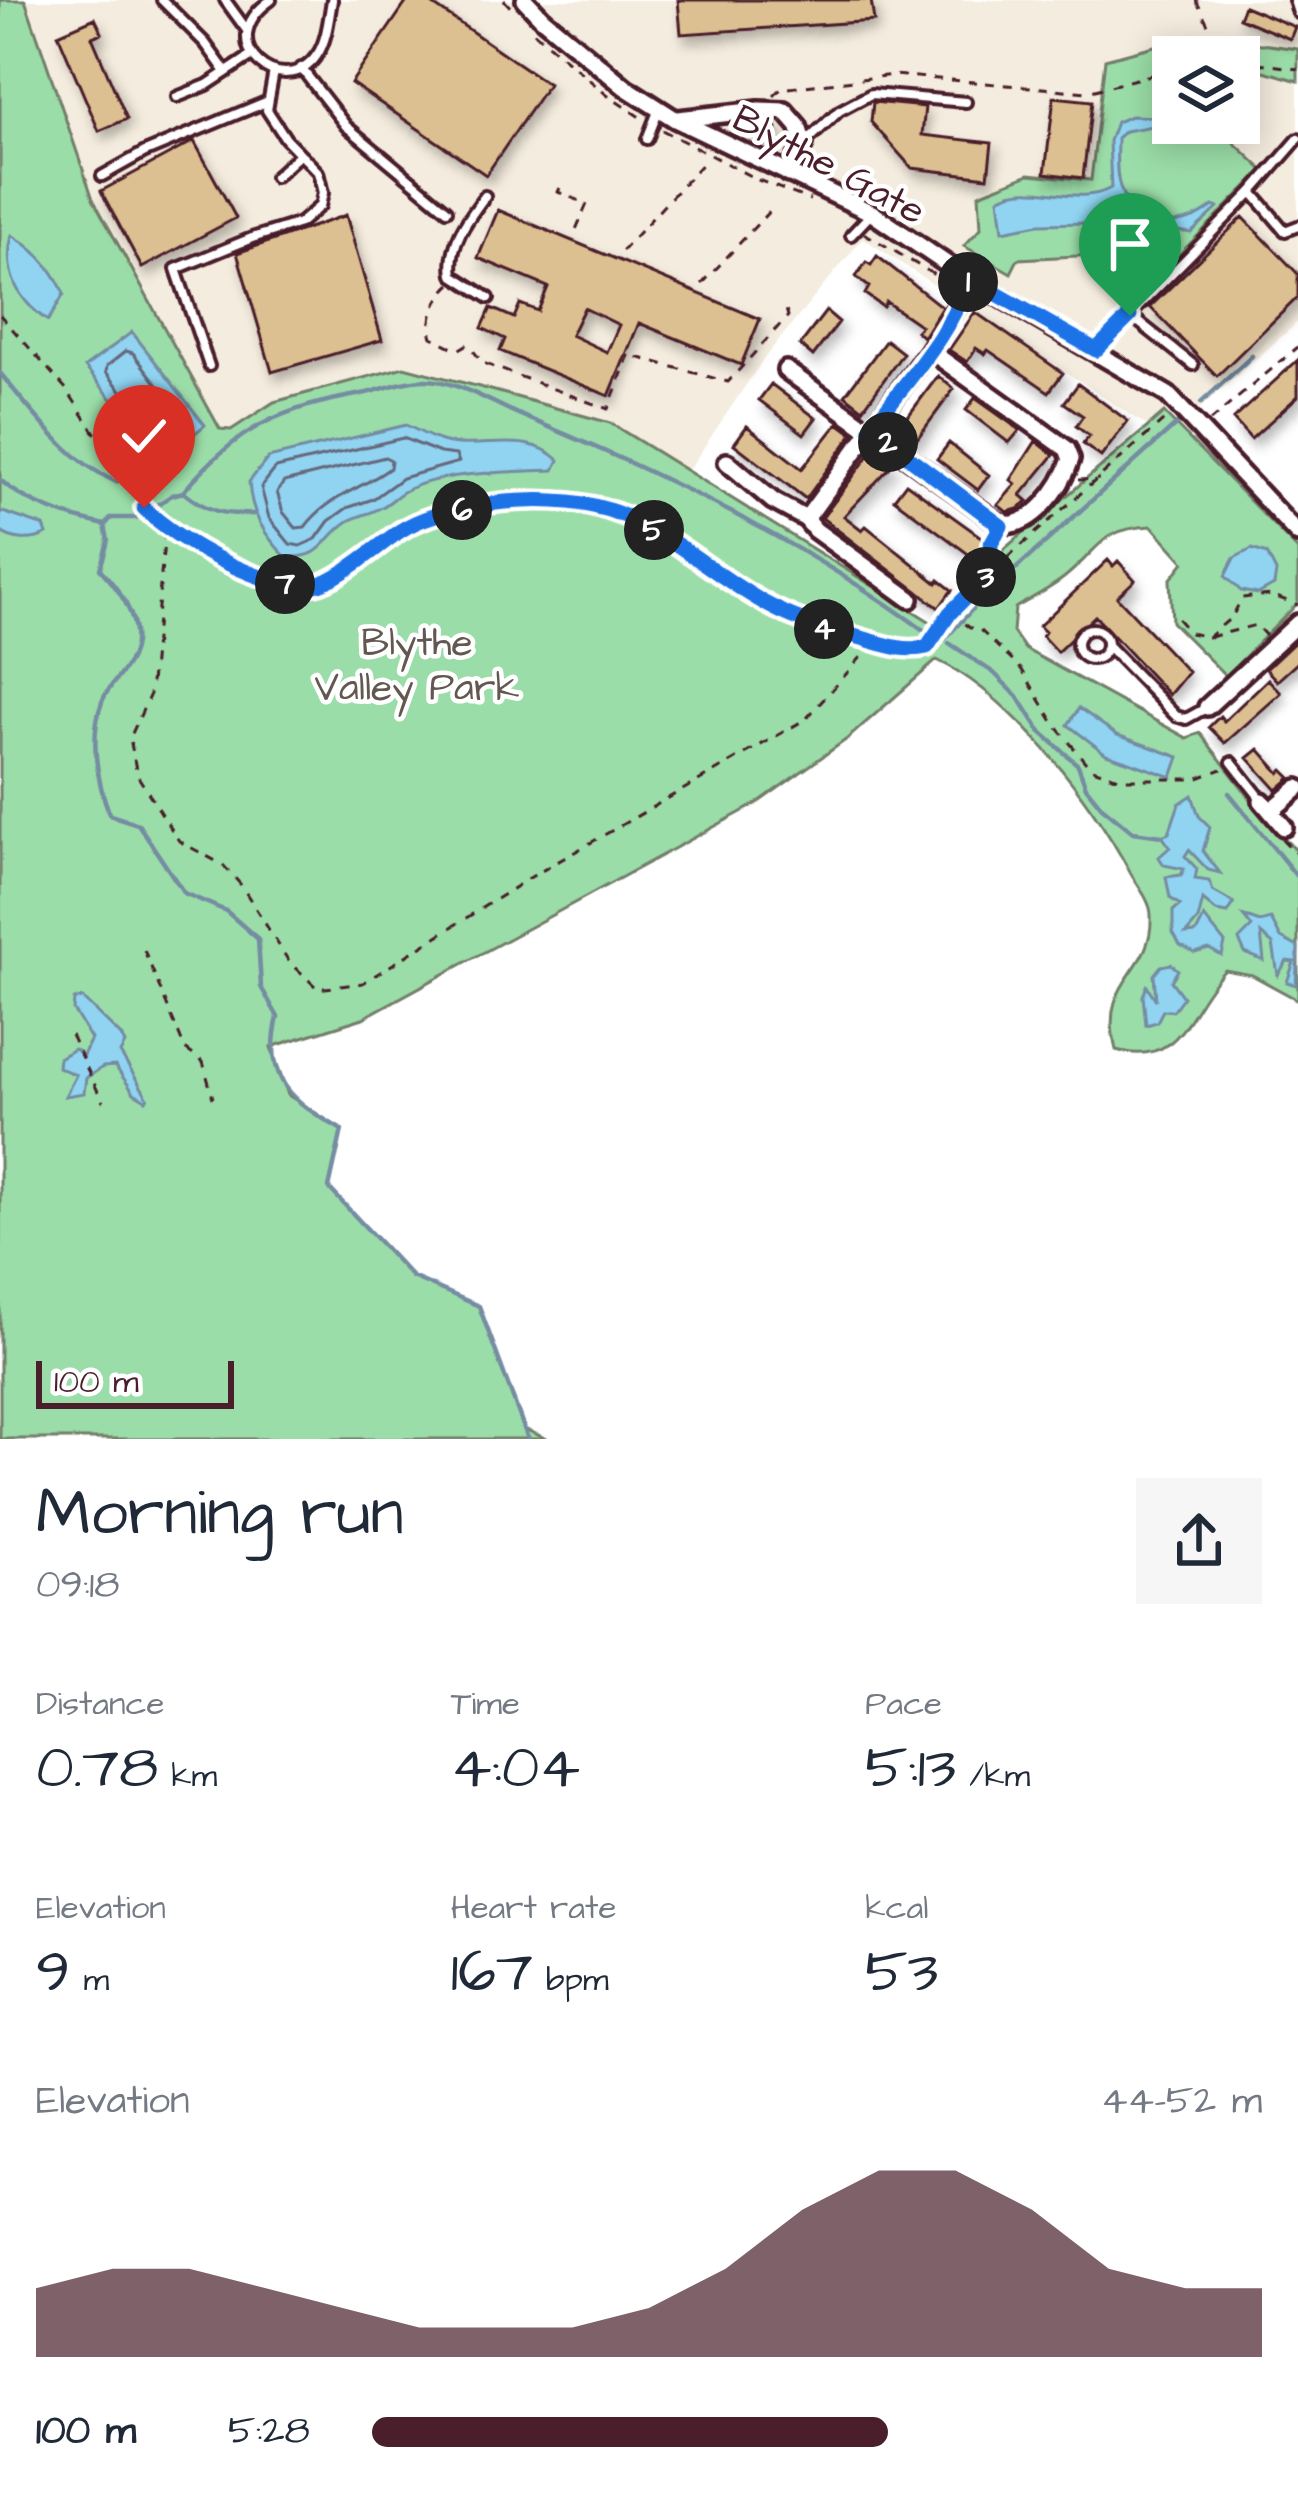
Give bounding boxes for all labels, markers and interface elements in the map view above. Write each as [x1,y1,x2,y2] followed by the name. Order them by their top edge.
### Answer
[1152,36,1260,144] map controls
[1152,36,1260,144] button: layers
[722,92,934,240] street label: Blythe Gate
[1079,193,1181,316] pin
[1097,211,1163,277] icon: arrive
[938,252,998,312] pin: 1
[966,259,970,305] text: 1
[93,385,195,508] pin
[111,403,177,469] icon: check
[858,412,918,472] pin: 2
[879,419,897,465] text: 2
[432,480,492,540] pin: 6
[452,487,472,533] text: 6
[624,500,684,560] pin: 5
[642,507,666,553] text: 5
[956,547,1016,607] pin: 3
[255,554,315,614] pin: 7
[978,554,994,600] text: 3
[275,561,295,607] text: 7
[794,599,854,659] pin: 4
[813,606,835,652] text: 4
[315,617,519,717] park label: Blythe Valley Park
[36,1355,234,1408] scale bar
[54,1359,139,1405] text: 100 m
[36,1468,404,1560] text: Morning run
[1136,1478,1262,1604] button: share
[36,1559,120,1613] text: 09:18
[36,1681,164,1727] text: Distance
[451,1681,520,1727] text: Time
[865,1681,942,1727] text: Pace
[36,1727,158,1810] text: 0.78
[451,1727,580,1810] text: 4:04
[865,1727,956,1810] text: 5:13
[158,1753,217,1799] text: km
[956,1753,1030,1799] text: /km
[36,1885,166,1931] text: Elevation
[451,1885,616,1931] text: Heart rate
[865,1885,928,1931] text: kcal
[36,1931,70,2014] text: 9
[451,1931,533,2014] text: 167
[865,1931,938,2014] text: 53
[70,1957,109,2003] text: m
[533,1957,609,2003] text: bpm
[36,2075,190,2129] text: Elevation
[1101,2075,1262,2129] text: 44–52 m
[36,2405,136,2459] text: 100 m
[228,2405,310,2459] text: 5:28

